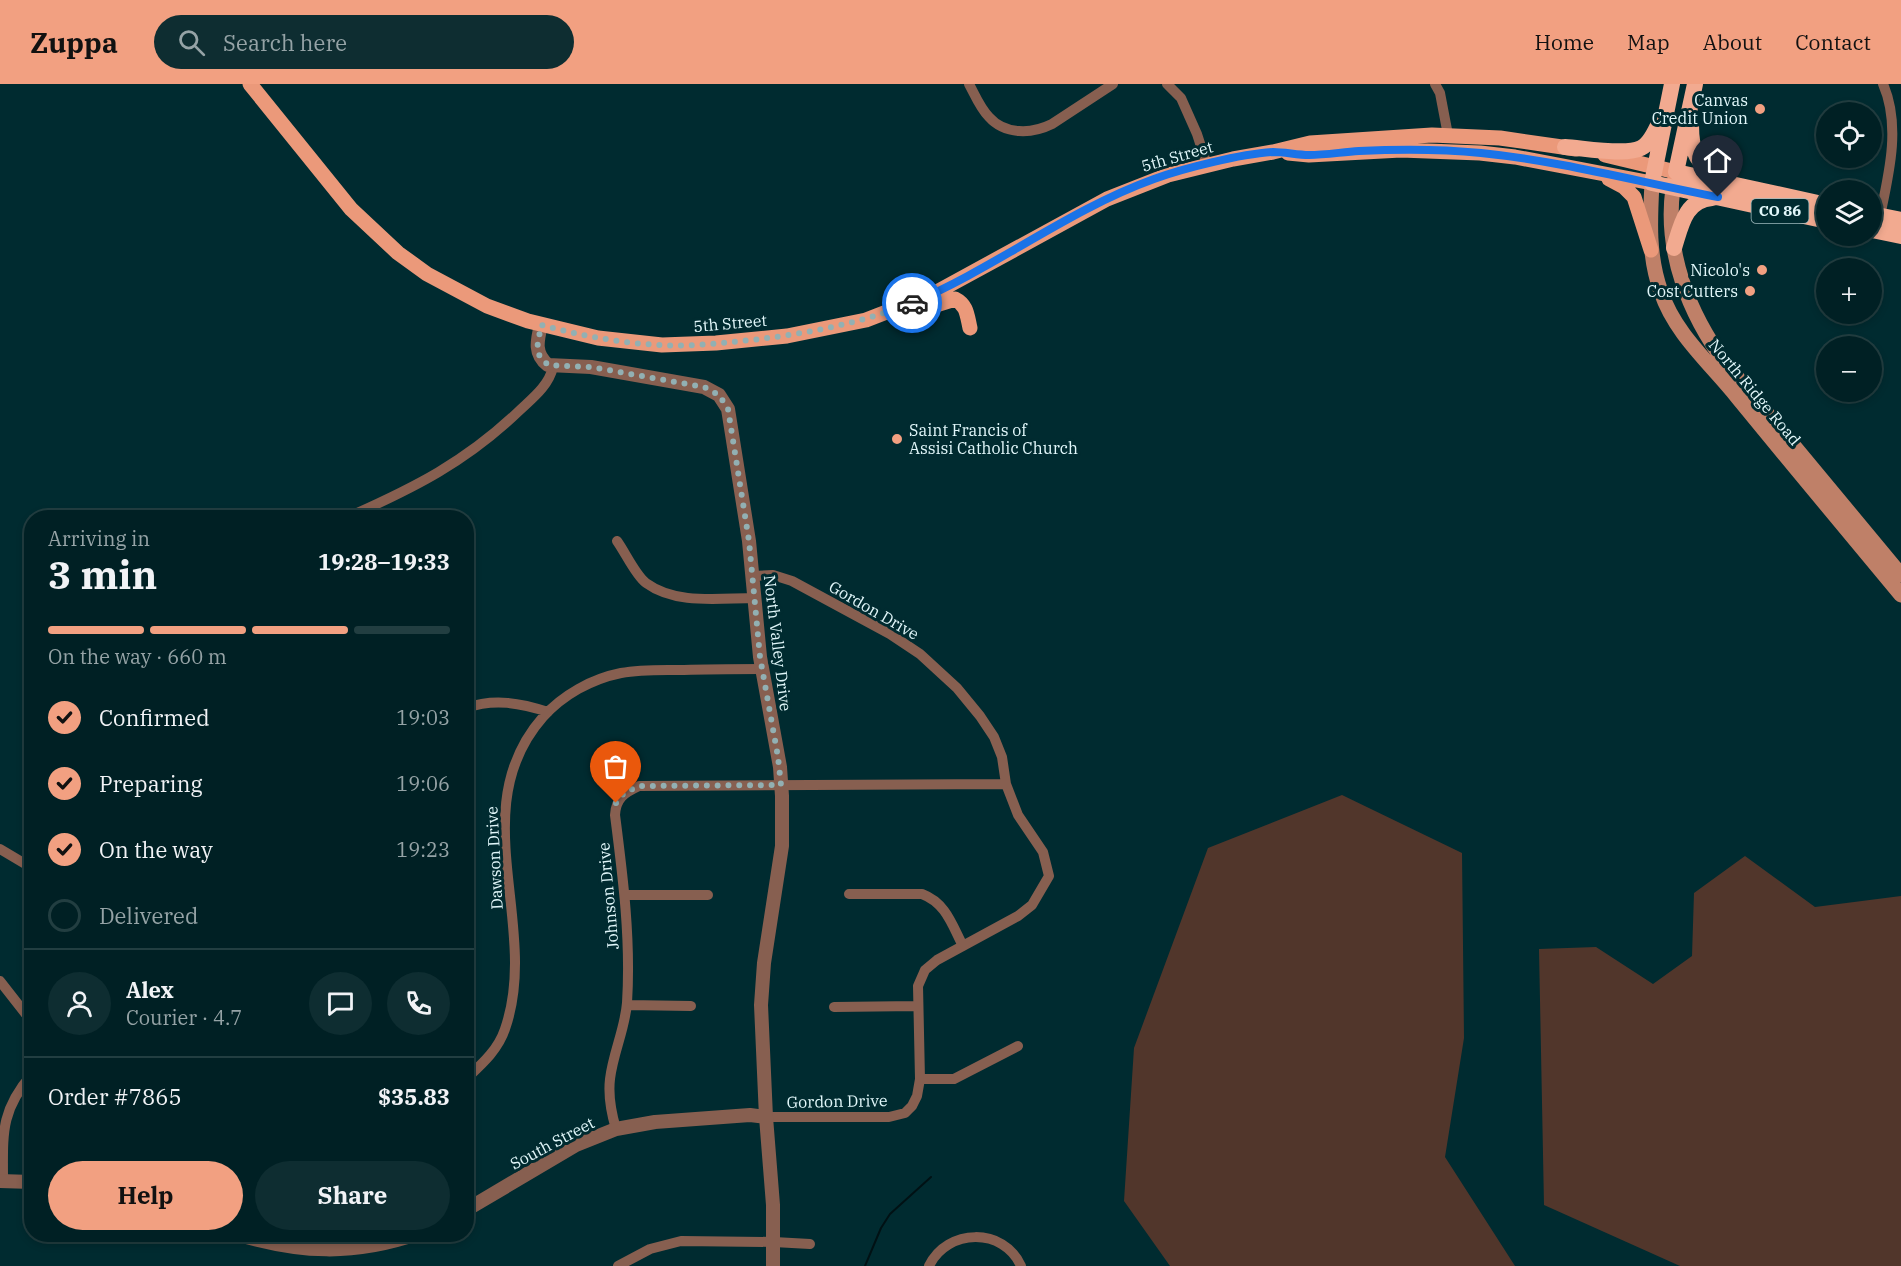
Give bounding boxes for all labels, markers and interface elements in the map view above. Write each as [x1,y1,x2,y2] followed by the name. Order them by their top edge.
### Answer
[154,15,574,69] search box
[30,24,118,61] text: Zuppa
[175,26,208,59] icon: search
[223,28,347,57] text: Search here
[1534,28,1594,56] text: Home
[1627,28,1670,56] text: Map
[1703,28,1762,56] text: About
[1795,28,1871,56] text: Contact
[1652,90,1748,128] place label: Canvas Credit Union
[1753,102,1767,116] marker: Canvas Credit Union
[1816,102,1882,402] map controls
[1816,102,1882,168] button: locate
[1692,135,1743,197] pin
[1139,136,1216,176] street label: 5th Street
[1701,144,1734,177] icon: home
[1816,180,1882,246] button: layers
[1752,199,1808,223] road number: CO 86
[1816,258,1882,324] button: +
[1690,260,1750,280] place label: Nicolo's
[1755,263,1769,277] marker: Nicolo's
[882,273,942,333] courier
[1647,281,1738,301] place label: Cost Cutters
[1743,284,1757,298] marker: Cost Cutters
[896,287,929,320] icon: car
[692,310,768,336] street label: 5th Street
[1705,335,1805,449] street label: North Ridge Road
[1816,336,1882,402] button: −
[909,420,1078,458] place label: Saint Francis of Assisi Catholic Church
[890,432,904,446] marker: Saint Francis of Assisi Catholic Church
[48,525,150,552] text: Arriving in
[318,547,450,576] text: 19:28–19:33
[48,549,157,600] text: 3 min
[760,574,796,712] street label: North Valley Drive
[825,576,923,644] street label: Gordon Drive
[48,643,227,670] text: On the way · 660 m
[48,701,81,734] icon: check
[99,703,210,732] text: Confirmed
[396,704,450,731] text: 19:03
[590,741,641,803] pin
[599,750,632,783] icon: bag
[48,767,81,800] icon: check
[99,769,203,798] text: Preparing
[396,770,450,797] text: 19:06
[481,806,507,910] street label: Dawson Drive
[48,833,81,866] icon: check
[99,835,213,864] text: On the way
[396,836,450,863] text: 19:23
[593,842,623,950] street label: Johnson Drive
[99,901,198,930] text: Delivered
[48,972,111,1035] button: person
[309,972,372,1035] button: chat
[387,972,450,1035] button: phone
[126,975,174,1004] text: Alex
[126,1004,242,1031] text: Courier · 4.7
[48,1082,182,1111] text: Order #7865
[378,1082,450,1111] text: $35.83
[786,1090,888,1112] street label: Gordon Drive
[506,1112,598,1174] street label: South Street
[48,1161,243,1230] button: Help
[255,1161,450,1230] button: Share

